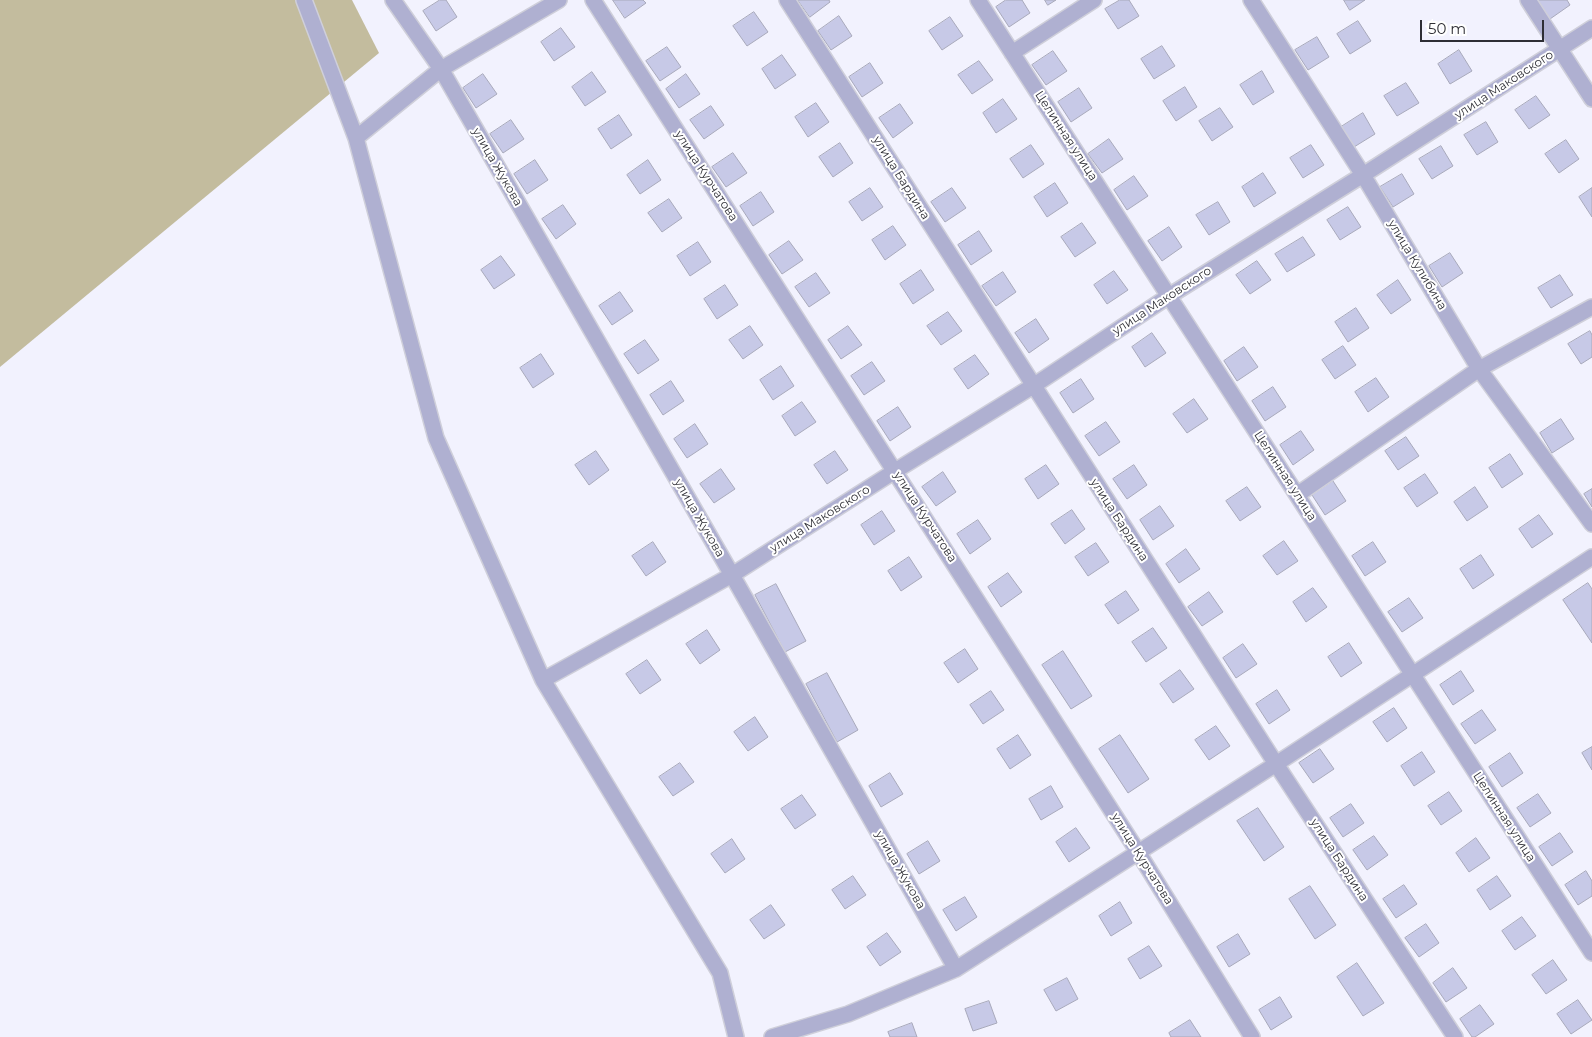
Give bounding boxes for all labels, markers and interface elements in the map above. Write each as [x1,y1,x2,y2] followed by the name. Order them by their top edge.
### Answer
[1422,10,1546,42] scale bar
[1428,19,1466,38] text: 50 m
[1452,48,1556,122] street label: улица Маковского
[1032,88,1100,184] street label: Целинная улица
[469,125,525,209] street label: улица Жукова
[671,128,741,224] street label: улица Курчатова
[870,134,932,222] street label: улица Бардина
[1384,217,1450,313] street label: улица Кулибина
[1110,264,1214,338] street label: улица Маковского
[1251,428,1319,524] street label: Целинная улица
[890,469,960,565] street label: улица Курчатова
[671,476,727,560] street label: улица Жукова
[1087,476,1151,564] street label: улица Бардина
[767,482,873,556] street label: улица Маковского
[1470,769,1538,865] street label: Целинная улица
[1108,811,1176,907] street label: улица Курчатова
[1307,816,1371,904] street label: улица Бардина
[872,828,928,912] street label: улица Жукова

